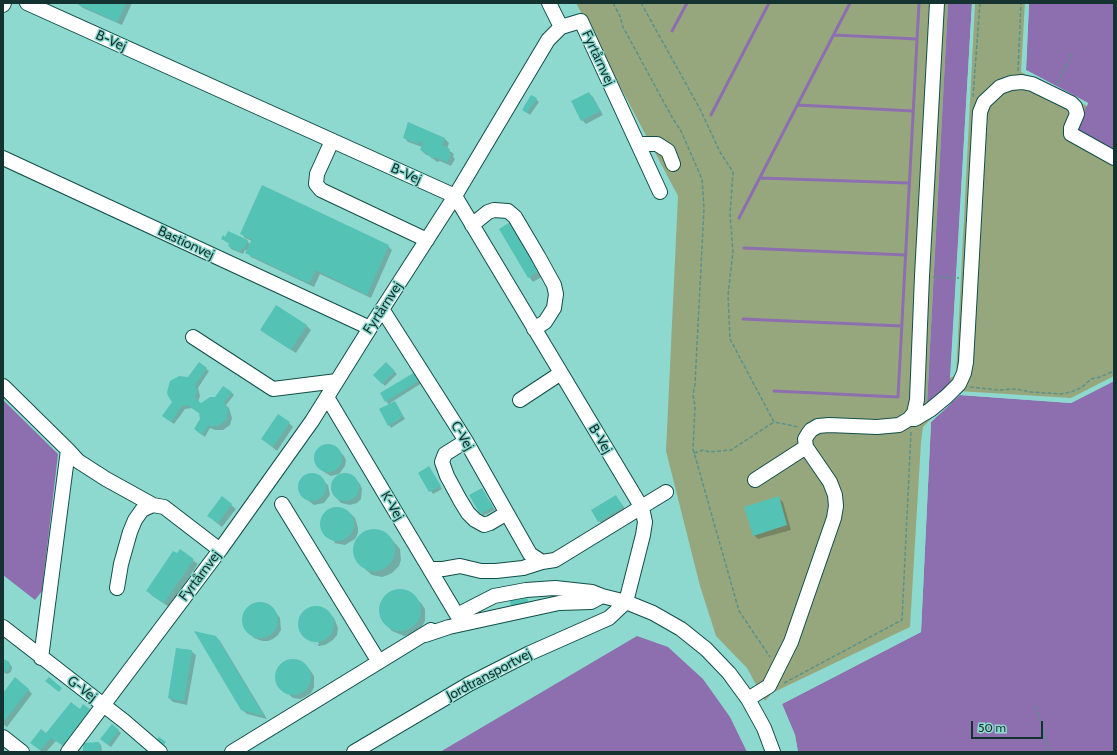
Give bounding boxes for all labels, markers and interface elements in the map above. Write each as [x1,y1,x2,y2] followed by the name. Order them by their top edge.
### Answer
[93,27,129,55] street label: B-Vej
[578,28,618,88] street label: Fyrtårnvej
[388,160,424,188] street label: B-Vej
[155,223,217,263] street label: Bastionvej
[360,279,406,337] street label: Fyrtårnvej
[447,418,477,454] street label: C-Vej
[585,421,615,457] street label: B-Vej
[377,488,407,524] street label: K-Vej
[176,547,224,605] street label: Fyrtårnvej
[444,646,534,704] street label: Jordtransportvej
[64,672,100,706] street label: G-Vej
[973,713,1045,739] scale bar
[978,720,1006,735] text: 50 m

